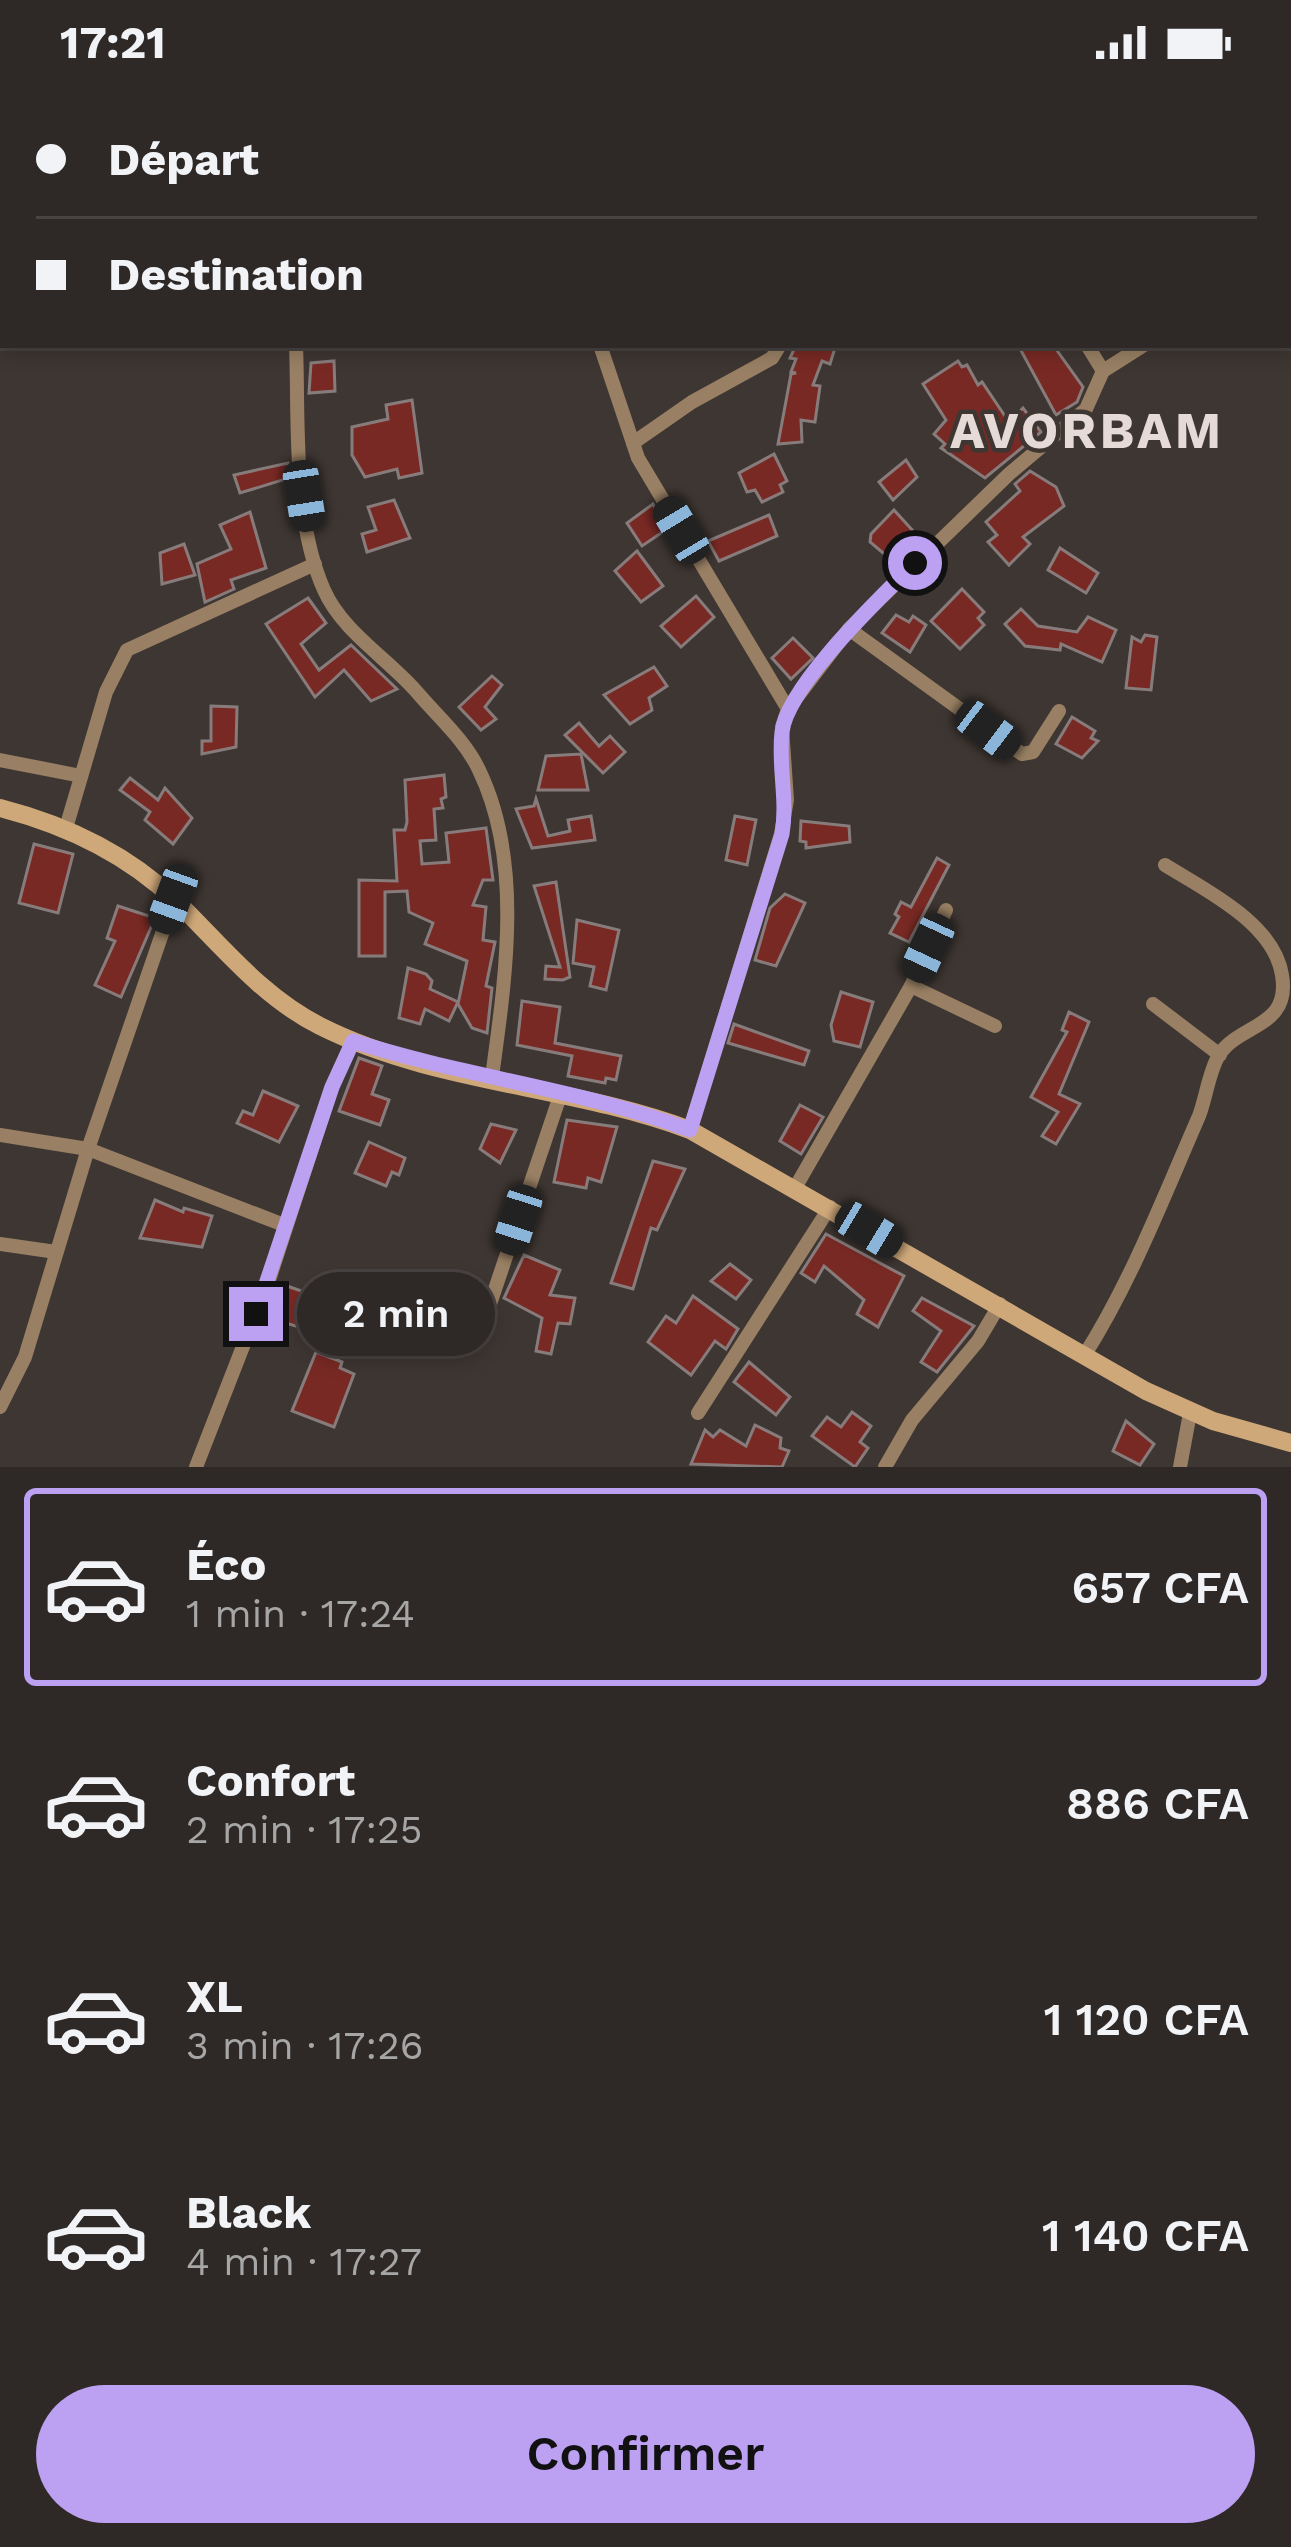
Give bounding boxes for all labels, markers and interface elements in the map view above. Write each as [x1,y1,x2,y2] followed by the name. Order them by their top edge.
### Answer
[60,16,166,69] text: 17:21
[108,133,259,186] text: Départ
[108,248,364,301] text: Destination
[950,401,1224,460] district label: AVORBAM
[281,458,327,534] car
[647,490,715,570] car
[888,536,942,590] route start
[948,694,1028,766] car
[144,859,202,939] car
[896,908,960,988] car
[490,1180,546,1260] car
[829,1196,909,1264] car
[298,1272,496,1356] callout: 2 min
[229,1287,283,1341] route end
[343,1291,449,1336] text: 2 min
[42,1533,150,1641] icon: car
[186,1538,267,1591] text: Éco
[1071,1561,1249,1614] text: 657 CFA
[186,1591,415,1636] text: 1 min · 17:24
[42,1749,150,1857] icon: car
[186,1754,355,1807] text: Confort
[1066,1777,1249,1830] text: 886 CFA
[186,1807,422,1852] text: 2 min · 17:25
[42,1965,150,2073] icon: car
[186,1970,243,2023] text: XL
[1044,1993,1249,2046] text: 1 120 CFA
[186,2023,423,2068] text: 3 min · 17:26
[42,2181,150,2289] icon: car
[186,2186,311,2239] text: Black
[1042,2209,1249,2262] text: 1 140 CFA
[186,2239,422,2284] text: 4 min · 17:27
[36,2385,1255,2523] button: Confirmer

